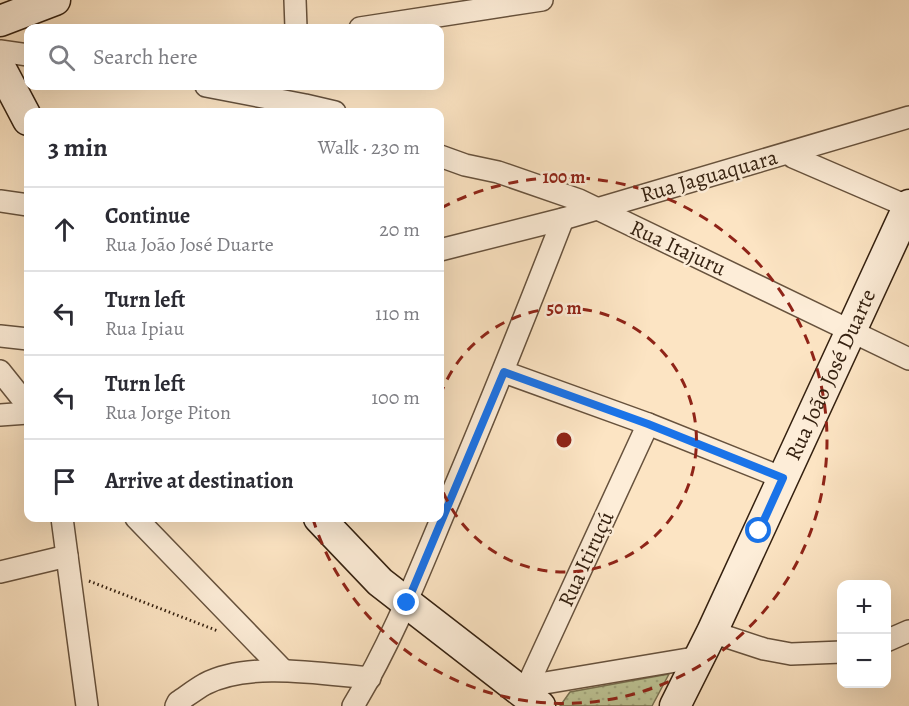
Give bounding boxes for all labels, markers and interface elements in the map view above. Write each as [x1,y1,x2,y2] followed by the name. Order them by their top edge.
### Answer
[24,24,444,90] search box
[45,41,78,74] icon: search
[93,42,198,72] text: Search here
[48,130,108,165] text: 3 min
[318,134,420,161] text: Walk · 230 m
[637,142,782,210] street label: Rua Jaguaquara
[543,165,585,189] text: 100 m
[105,201,190,231] text: Continue
[48,213,81,246] icon: ahead
[625,213,731,283] street label: Rua Itajuru
[379,216,420,243] text: 20 m
[105,231,274,258] text: Rua João José Duarte
[778,284,883,465] street label: Rua João José Duarte
[105,285,185,315] text: Turn left
[547,296,581,320] text: 50 m
[48,297,81,330] icon: left
[375,300,420,327] text: 110 m
[105,315,184,342] text: Rua Ipiau
[105,369,185,399] text: Turn left
[48,381,81,414] icon: left
[371,384,420,411] text: 100 m
[105,399,231,426] text: Rua Jorge Piton
[554,430,574,450] centre of rings
[48,465,81,498] icon: arrive
[105,466,294,496] text: Arrive at destination
[551,506,621,612] street label: Rua Itiruçú
[745,517,771,543] route start
[837,580,891,688] map controls
[837,580,891,634] button: +
[393,589,419,615] route end
[837,634,891,688] button: −

